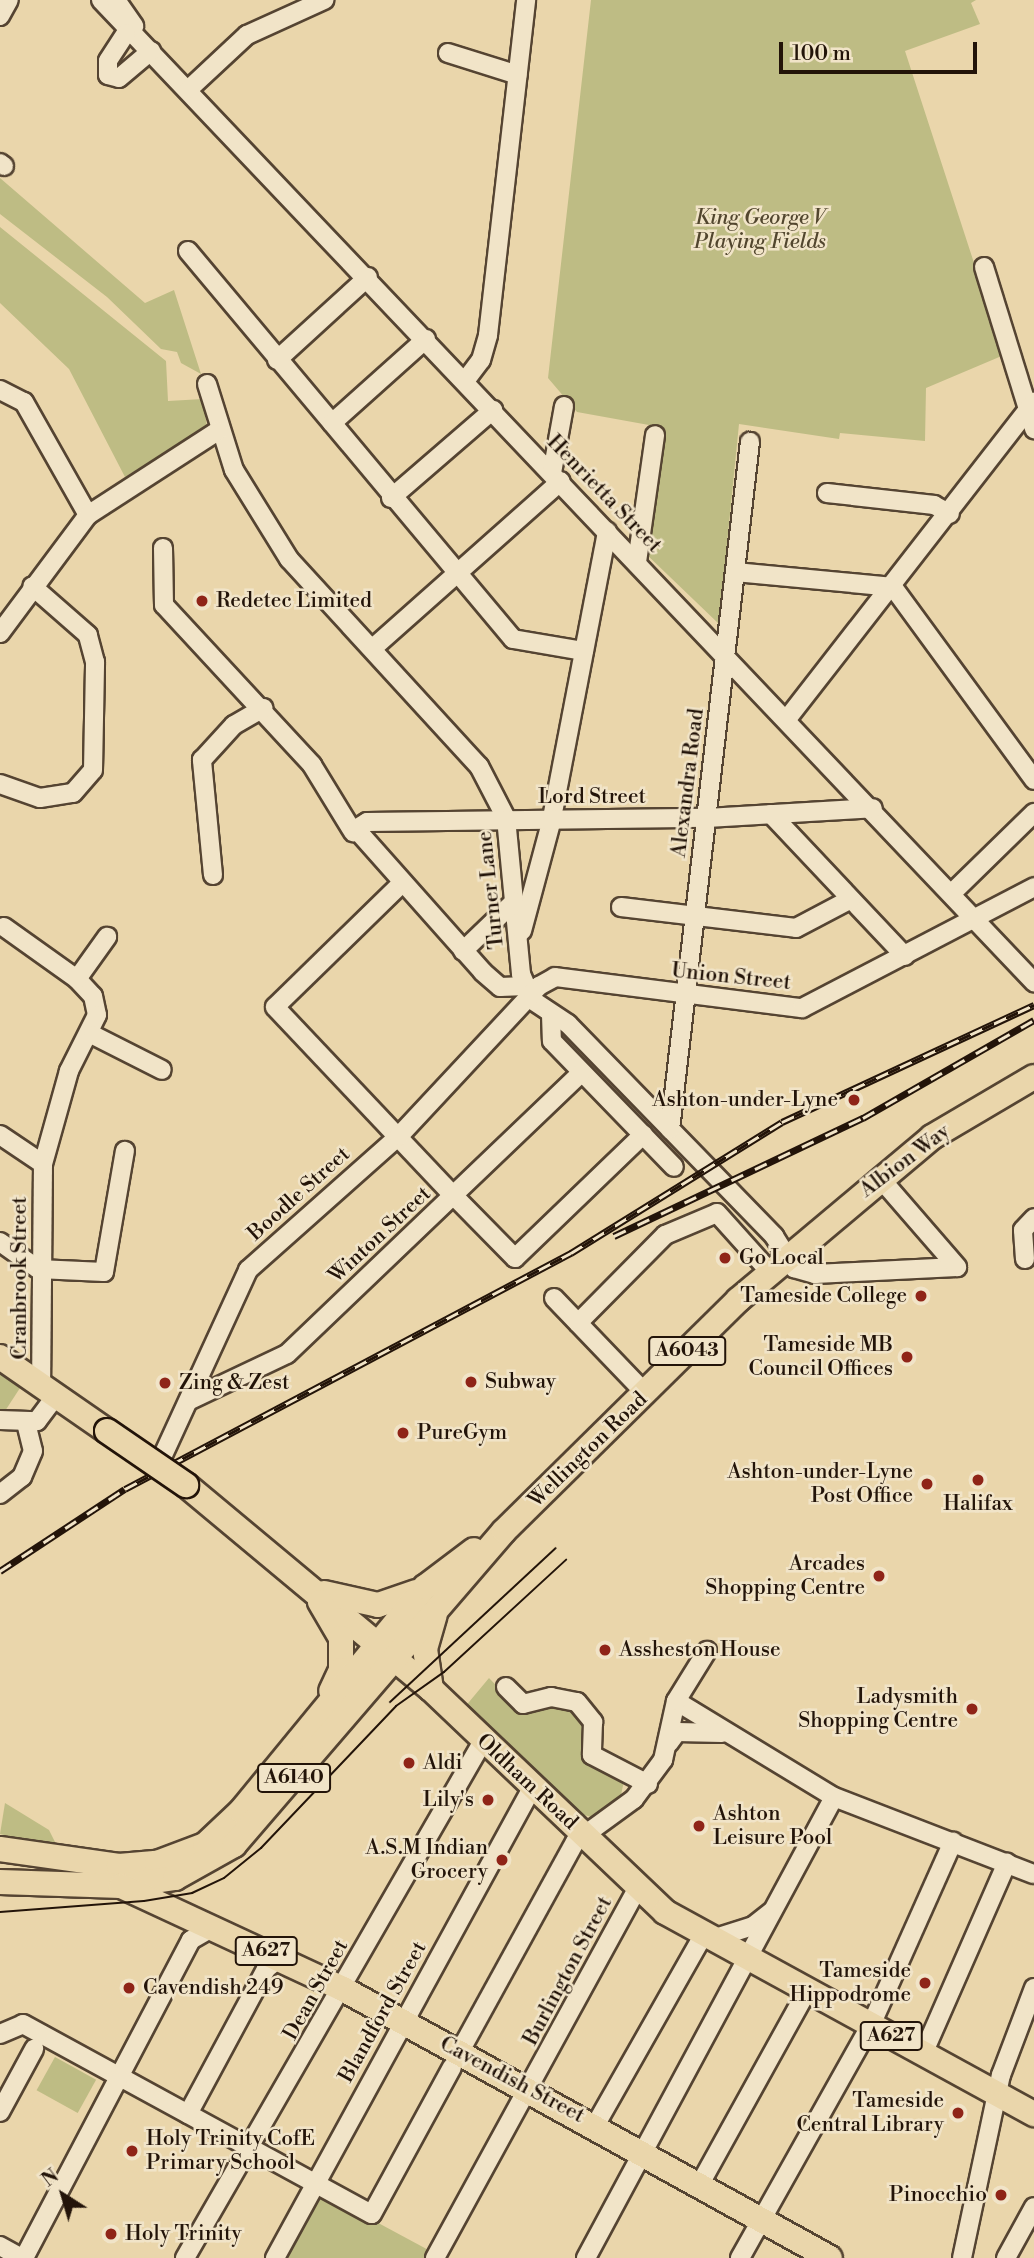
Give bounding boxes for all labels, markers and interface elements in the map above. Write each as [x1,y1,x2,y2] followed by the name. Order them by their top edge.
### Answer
[782,28,980,72] scale bar
[792,41,851,67] text: 100 m
[694,205,826,255] park label: King George V Playing Fields
[541,430,667,558] street label: Henrietta Street
[216,588,372,614] place label: Redetec Limited
[194,593,210,609] marker: Redetec Limited
[666,707,710,859] street label: Alexandra Road
[538,784,646,810] street label: Lord Street
[472,830,510,950] street label: Turner Lane
[670,958,792,996] street label: Union Street
[652,1087,838,1113] place label: Ashton-under-Lyne
[844,1090,864,1110] marker: Ashton-under-Lyne
[855,1119,955,1203] street label: Albion Way
[243,1142,355,1246] street label: Boodle Street
[324,1181,436,1289] street label: Winton Street
[7,1196,33,1360] street label: Cranbrook Street
[739,1245,824,1271] place label: Go Local
[717,1250,733,1266] marker: Go Local
[740,1283,907,1309] place label: Tameside College
[913,1288,929,1304] marker: Tameside College
[749,1332,893,1382] place label: Tameside MB Council Offices
[647,1336,727,1366] road number: A6043
[899,1349,915,1365] marker: Tameside MB Council Offices
[485,1369,556,1395] place label: Subway
[179,1370,290,1396] place label: Zing & Zest
[463,1374,479,1390] marker: Subway
[157,1375,173,1391] marker: Zing & Zest
[523,1387,653,1513] street label: Wellington Road
[417,1420,507,1446] place label: PureGym
[395,1425,411,1441] marker: PureGym
[727,1459,913,1509] place label: Ashton-under-Lyne Post Office
[970,1472,986,1488] marker: Halifax
[919,1476,935,1492] marker: Ashton-under-Lyne Post Office
[943,1491,1013,1517] place label: Halifax
[705,1551,865,1601] place label: Arcades Shopping Centre
[871,1568,887,1584] marker: Arcades Shopping Centre
[619,1637,781,1663] place label: Assheston House
[597,1642,613,1658] marker: Assheston House
[798,1684,958,1734] place label: Ladysmith Shopping Centre
[964,1701,980,1717] marker: Ladysmith Shopping Centre
[471,1729,583,1835] street label: Oldham Road
[423,1750,462,1776] place label: Aldi
[401,1755,417,1771] marker: Aldi
[256,1762,332,1794] road number: A6140
[423,1787,474,1813] place label: Lily's
[480,1792,496,1808] marker: Lily's
[713,1801,832,1851] place label: Ashton Leisure Pool
[691,1818,707,1834] marker: Ashton Leisure Pool
[366,1835,488,1885] place label: A.S.M Indian Grocery
[494,1852,510,1868] marker: A.S.M Indian Grocery
[518,1892,618,2050] street label: Burlington Street
[278,1935,354,2045] street label: Dean Street
[234,1936,298,1966] road number: A627
[334,1937,432,2087] street label: Blandford Street
[790,1958,911,2008] place label: Tameside Hippodrome
[143,1975,283,2001] place label: Cavendish 249
[917,1975,933,1991] marker: Tameside Hippodrome
[121,1980,137,1996] marker: Cavendish 249
[860,2020,922,2052] road number: A627
[435,2031,589,2129] street label: Cavendish Street
[796,2088,944,2138] place label: Tameside Central Library
[950,2105,966,2121] marker: Tameside Central Library
[146,2126,315,2176] place label: Holy Trinity CofE Primary School
[124,2143,140,2159] marker: Holy Trinity CofE Primary School
[28,2160,98,2230] north arrow
[37,2164,64,2192] text: N
[889,2182,987,2208] place label: Pinocchio
[993,2187,1009,2203] marker: Pinocchio
[125,2221,242,2247] place label: Holy Trinity
[103,2226,119,2242] marker: Holy Trinity

